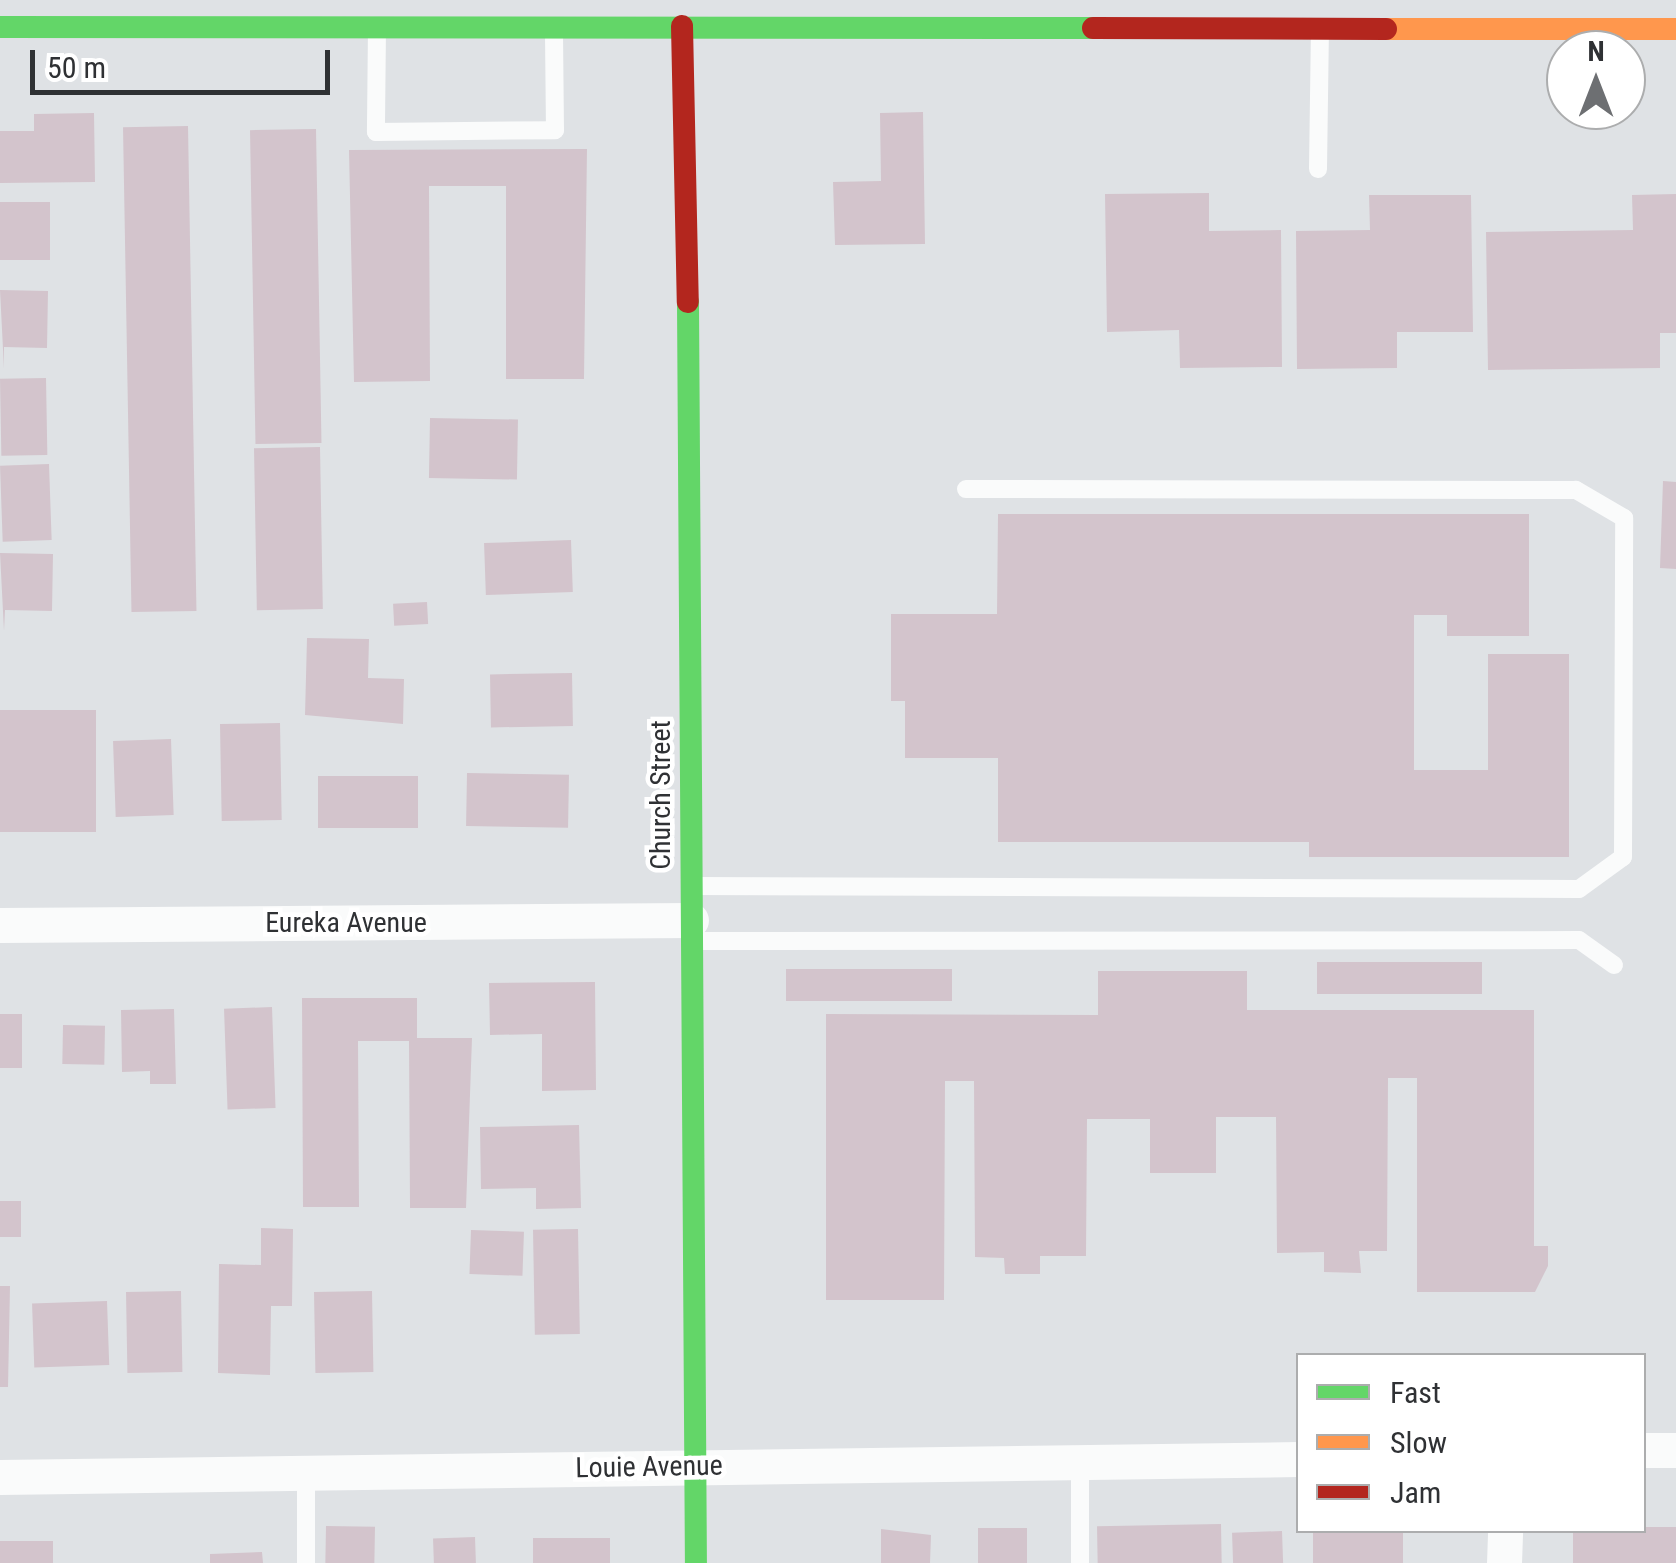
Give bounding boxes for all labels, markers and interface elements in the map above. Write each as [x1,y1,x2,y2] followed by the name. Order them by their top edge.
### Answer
[35,30,335,92] scale bar
[1546,30,1646,130] north arrow
[1587,35,1605,68] text: N
[47,50,106,85] text: 50 m
[644,720,678,870] street label: Church Street
[265,906,427,940] street label: Eureka Avenue
[1296,1353,1646,1533] legend
[1390,1375,1441,1410] text: Fast
[1390,1425,1447,1460] text: Slow
[575,1449,723,1485] street label: Louie Avenue
[1390,1475,1441,1510] text: Jam

